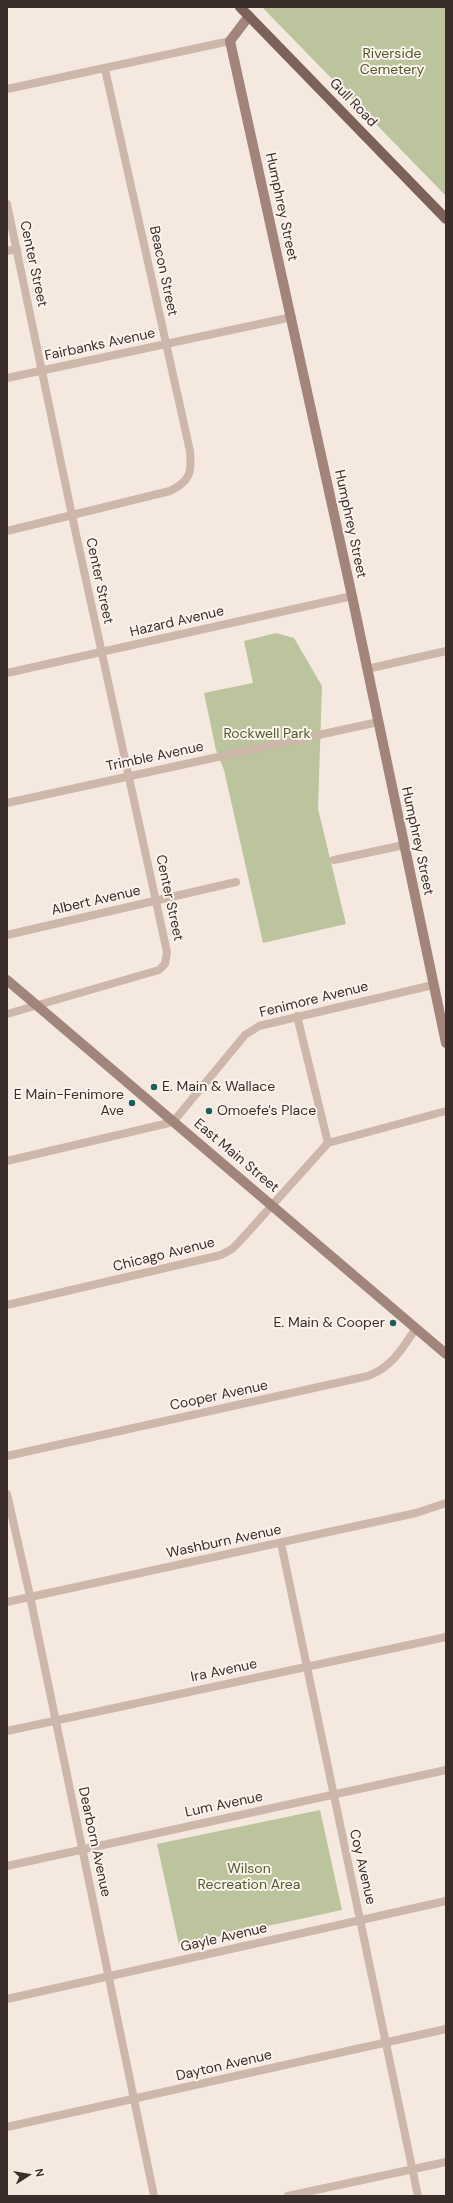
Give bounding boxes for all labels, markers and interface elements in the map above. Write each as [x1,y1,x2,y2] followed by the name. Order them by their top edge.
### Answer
[360,46,424,78] park label: Riverside Cemetery
[326,75,380,131] street label: Gull Road
[261,151,301,263] street label: Humphrey Street
[16,219,50,309] street label: Center Street
[145,224,181,318] street label: Beacon Street
[43,325,157,365] street label: Fairbanks Avenue
[330,468,370,580] street label: Humphrey Street
[82,536,116,626] street label: Center Street
[128,603,226,641] street label: Hazard Avenue
[223,726,311,742] park label: Rockwell Park
[105,738,205,776] street label: Trimble Avenue
[397,785,437,897] street label: Humphrey Street
[152,853,186,943] street label: Center Street
[50,883,142,919] street label: Albert Avenue
[258,978,370,1022] street label: Fenimore Avenue
[162,1079,275,1095] place label: E. Main & Wallace
[149,1082,159,1092] marker: E. Main & Wallace
[14,1087,124,1120] place label: E Main-Fenimore Ave
[127,1098,137,1108] marker: E Main-Fenimore Ave
[217,1103,316,1119] place label: Omoefe's Place
[204,1106,214,1116] marker: Omoefe's Place
[190,1116,282,1196] street label: East Main Street
[111,1234,217,1276] street label: Chicago Avenue
[274,1315,385,1331] place label: E. Main & Cooper
[388,1318,398,1328] marker: E. Main & Cooper
[168,1377,270,1415] street label: Cooper Avenue
[165,1522,283,1562] street label: Washburn Avenue
[189,1656,259,1686] street label: Ira Avenue
[74,1785,114,1899] street label: Dearborn Avenue
[184,1789,264,1821] street label: Lum Avenue
[345,1828,379,1906] street label: Coy Avenue
[198,1861,300,1894] park label: Wilson Recreation Area
[179,1920,269,1956] street label: Gayle Avenue
[174,2047,274,2085] street label: Dayton Avenue
[8,2155,48,2195] north arrow
[32,2167,47,2178] text: N

